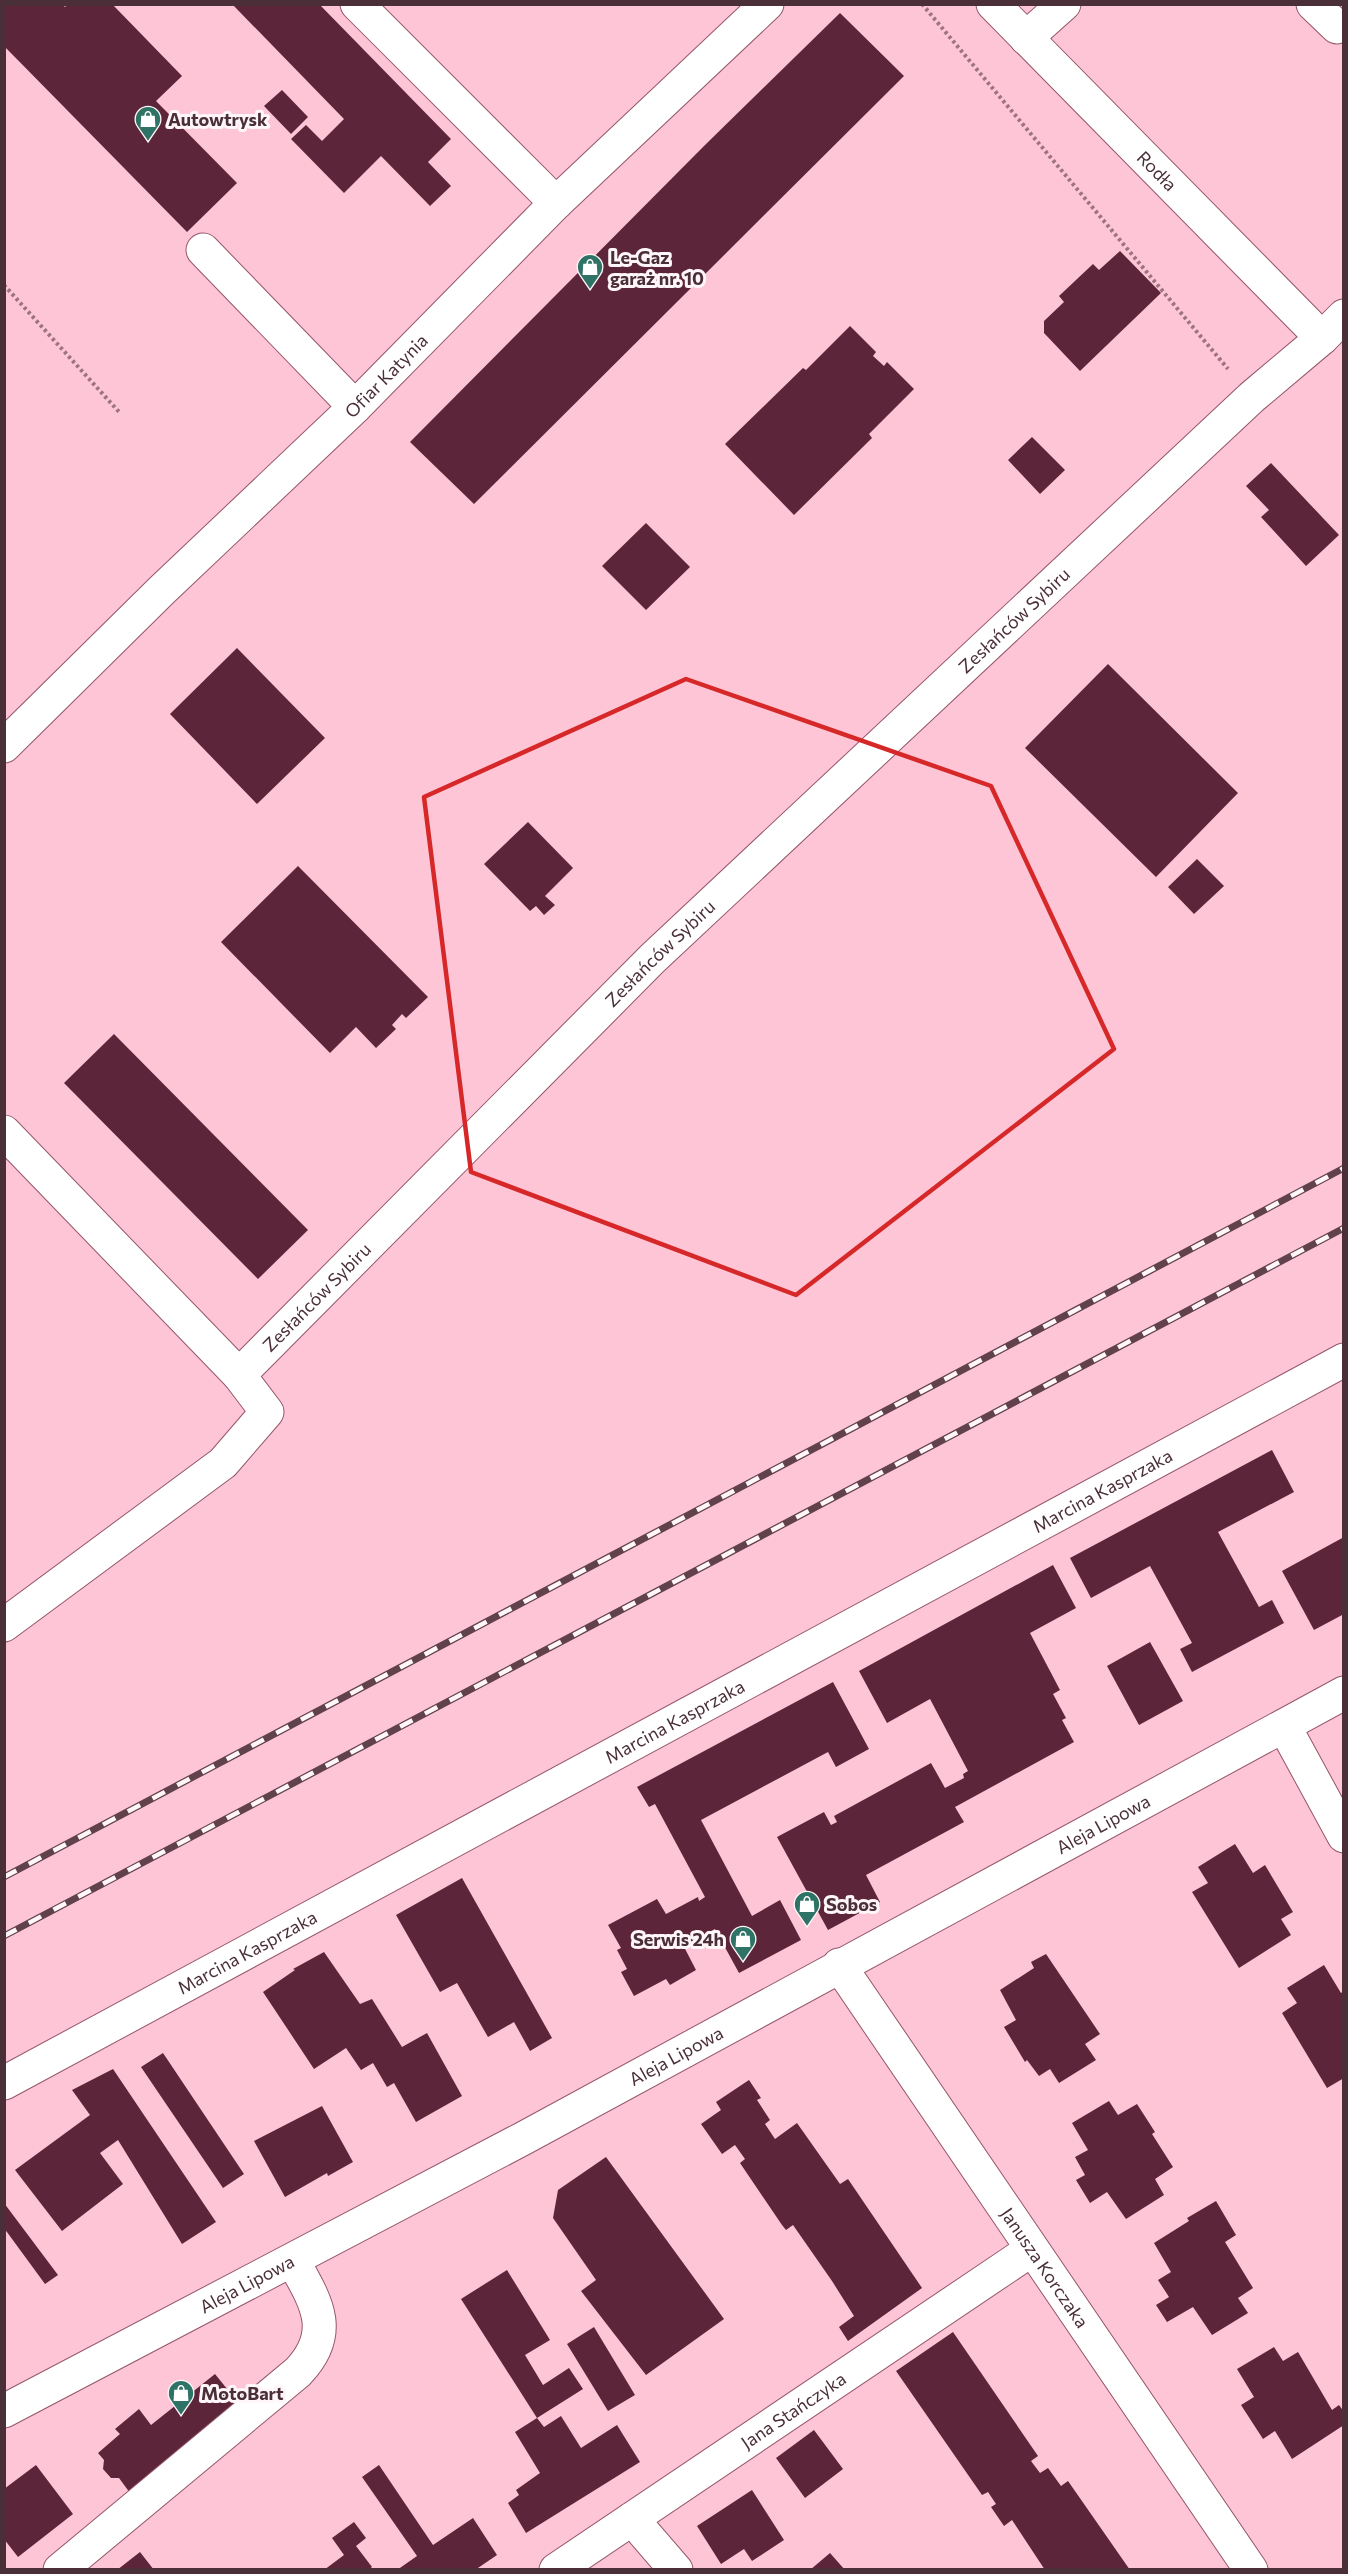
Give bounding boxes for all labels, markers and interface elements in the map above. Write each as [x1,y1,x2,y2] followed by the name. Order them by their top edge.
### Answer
[133,104,163,142] shop icon: Autowtrysk
[168,108,268,130] place label: Autowtrysk
[1133,146,1182,195] street label: Rodła
[610,246,704,289] place label: Le-Gaz garaż nr. 10
[575,252,605,290] shop icon: Le-Gaz garaż nr. 10
[340,329,432,422] street label: Ofiar Katynia
[954,563,1074,677] street label: Zesłańców Sybiru
[600,895,719,1011] street label: Zesłańców Sybiru
[258,1238,375,1356] street label: Zesłańców Sybiru
[1029,1444,1176,1537] street label: Marcina Kasprzaka
[601,1675,748,1768] street label: Marcina Kasprzaka
[1052,1789,1154,1858] street label: Aleja Lipowa
[792,1889,822,1927] shop icon: Sobos
[826,1893,877,1915] place label: Sobos
[173,1905,320,1998] street label: Marcina Kasprzaka
[728,1924,758,1962] shop icon: Serwis 24h
[633,1928,724,1950] place label: Serwis 24h
[625,2021,727,2090] street label: Aleja Lipowa
[996,2203,1094,2332] street label: Janusza Korczaka
[196,2250,298,2317] street label: Aleja Lipowa
[737,2367,850,2453] street label: Jana Stańczyka
[166,2378,196,2416] shop icon: MotoBart
[201,2382,284,2404] place label: MotoBart

